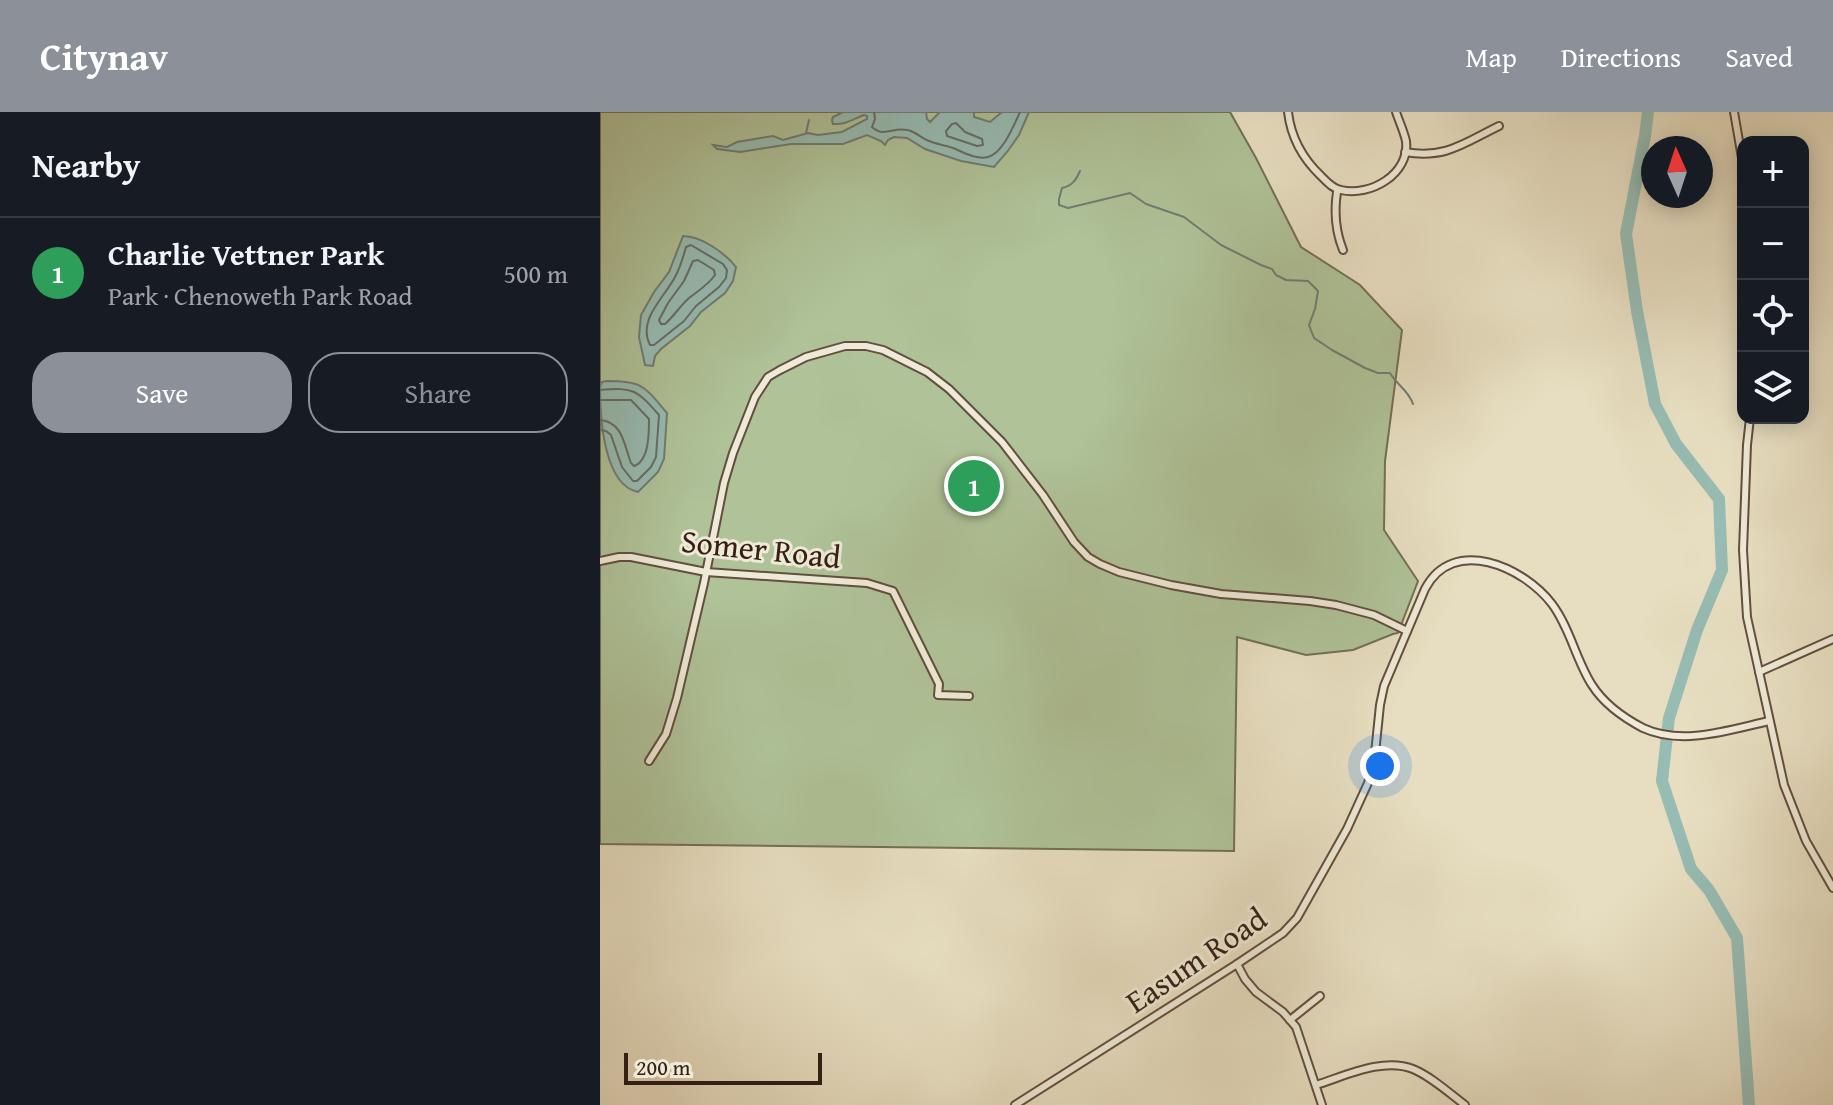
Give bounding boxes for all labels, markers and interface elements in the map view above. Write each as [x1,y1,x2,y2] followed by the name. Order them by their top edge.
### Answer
[40,28,168,84] text: Citynav
[1465,36,1517,77] text: Map
[1561,36,1681,77] text: Directions
[1725,36,1793,77] text: Saved
[1641,136,1713,208] north arrow
[1737,136,1809,424] map controls
[1737,136,1809,208] button: +
[32,140,141,189] text: Nearby
[1737,208,1809,280] button: −
[108,232,384,276] text: Charlie Vettner Park
[51,254,65,293] text: 1
[503,254,568,293] text: 500 m
[108,276,412,315] text: Park · Chenoweth Park Road
[1737,280,1809,352] button: locate
[32,352,292,433] button: Save
[308,352,568,433] button: Share
[1737,352,1809,424] button: layers
[948,456,1000,516] pin: 1
[679,517,843,580] street label: Somer Road
[1360,746,1400,786] your location
[1116,895,1276,1024] street label: Easum Road
[624,1049,822,1085] scale bar
[636,1051,691,1083] text: 200 m

